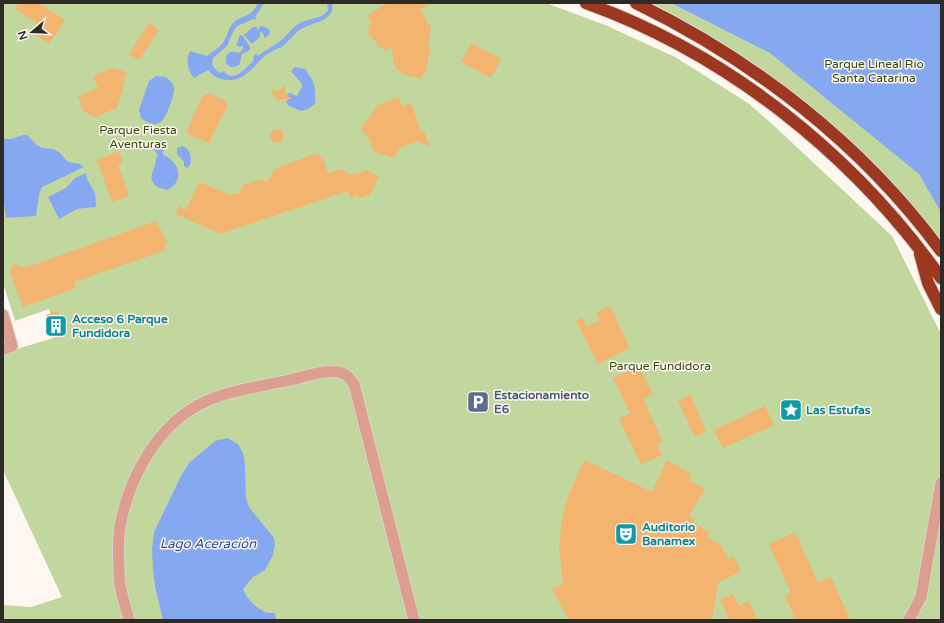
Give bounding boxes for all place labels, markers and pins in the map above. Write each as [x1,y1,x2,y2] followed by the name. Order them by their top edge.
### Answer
[72,312,168,340] place label: Acceso 6 Parque Fundidora
[43,313,69,339] building icon: Acceso 6 Parque Fundidora
[494,388,589,416] place label: Estacionamiento E6
[465,389,491,415] parking icon: Estacionamiento E6
[778,397,804,423] place icon: Las Estufas
[806,403,871,417] place label: Las Estufas
[642,520,696,548] place label: Auditorio Banamex
[613,521,639,547] theatre icon: Auditorio Banamex

